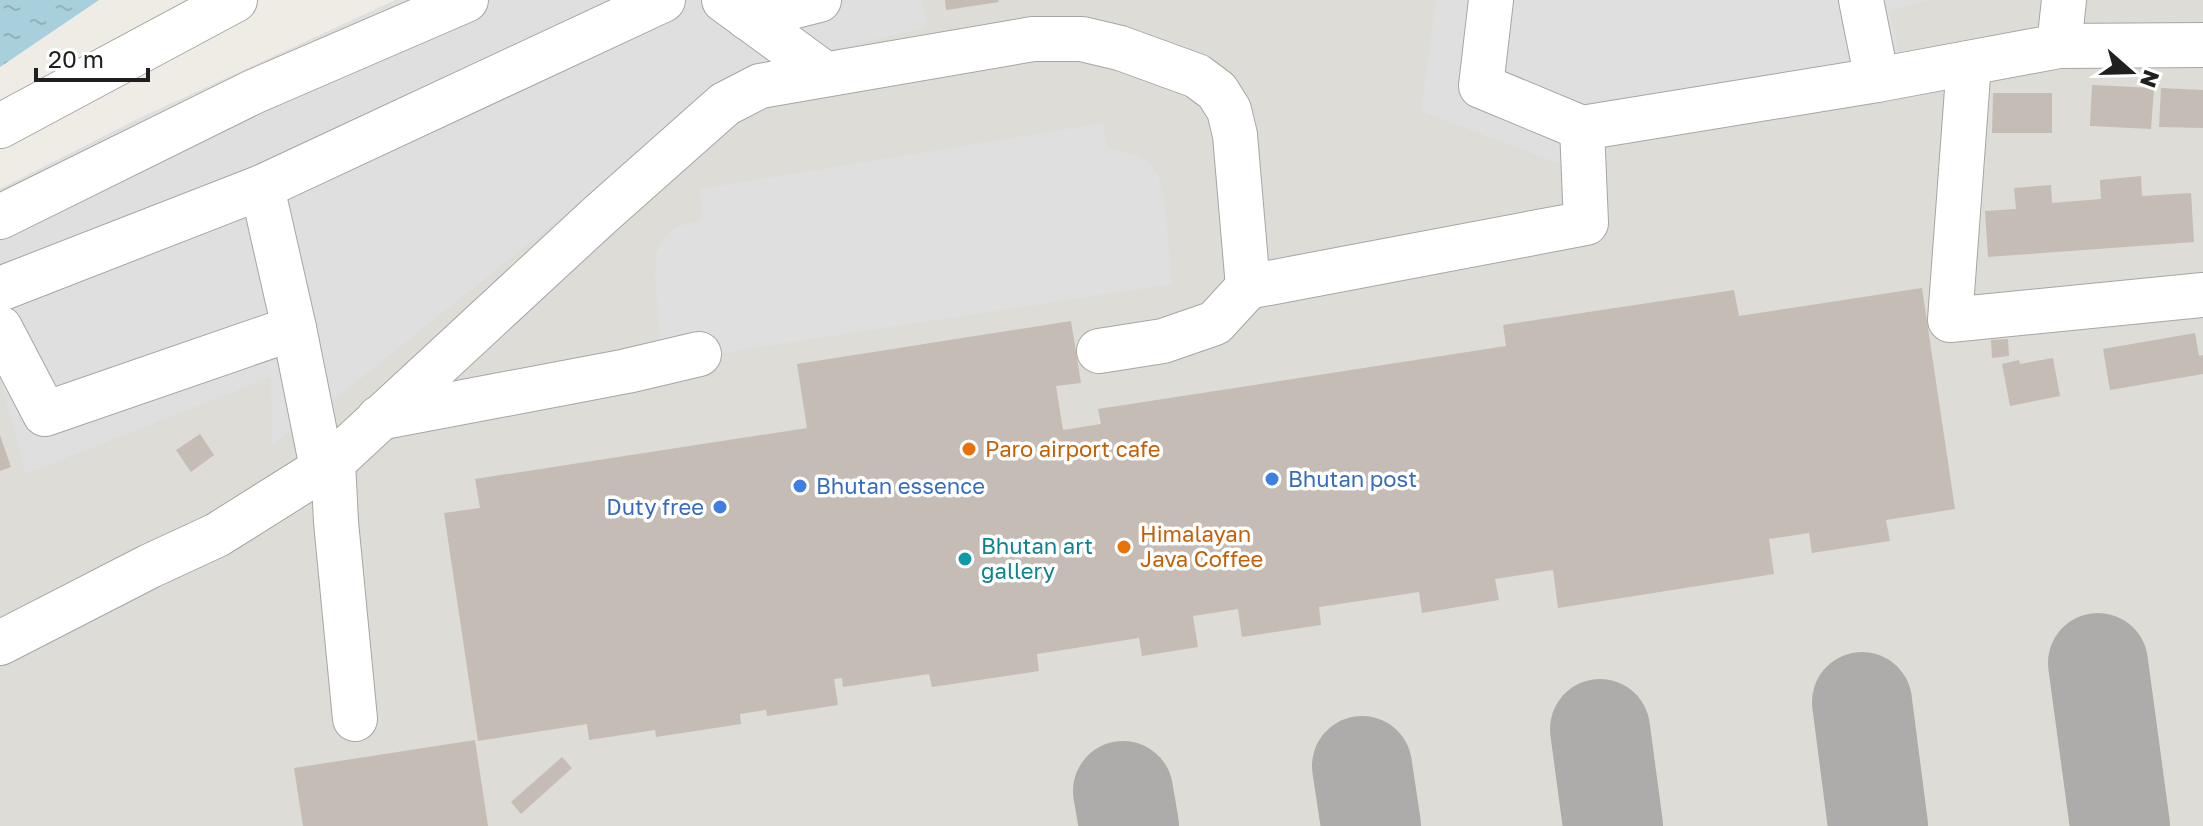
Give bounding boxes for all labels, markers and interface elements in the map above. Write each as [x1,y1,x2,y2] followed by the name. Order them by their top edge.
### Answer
[36,32,148,82] scale bar
[2091,32,2171,112] north arrow
[48,44,104,73] text: 20 m
[2135,67,2166,91] text: N
[985,435,1161,462] place label: Paro airport cafe
[960,440,978,458] marker: Paro airport cafe
[1288,465,1417,492] place label: Bhutan post
[1263,470,1281,488] marker: Bhutan post
[816,472,985,499] place label: Bhutan essence
[791,477,809,495] marker: Bhutan essence
[606,493,704,520] place label: Duty free
[711,498,729,516] marker: Duty free
[1140,520,1263,572] place label: Himalayan Java Coffee
[981,532,1093,584] place label: Bhutan art gallery
[1115,538,1133,556] marker: Himalayan Java Coffee
[956,550,974,568] marker: Bhutan art gallery

